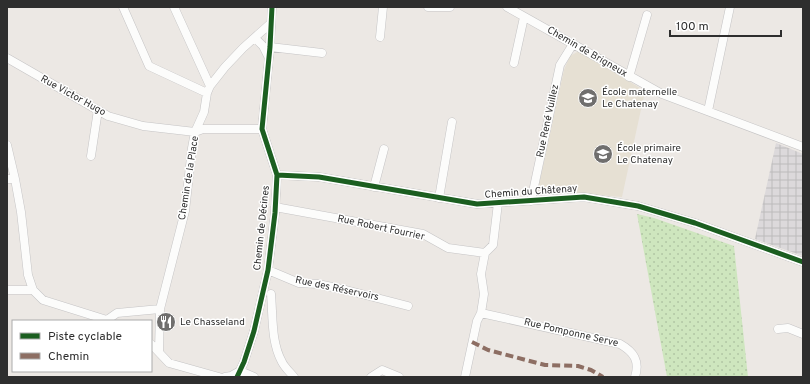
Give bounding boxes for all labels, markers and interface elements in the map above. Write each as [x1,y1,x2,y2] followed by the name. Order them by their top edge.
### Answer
[670,12,781,38] scale bar
[676,19,709,35] text: 100 m
[544,24,630,80] street label: Chemin de Brigneux
[38,73,108,119] street label: Rue Victor Hugo
[534,83,562,159] street label: Rue René Vuillez
[602,86,677,111] place label: École maternelle Le Chatenay
[577,87,599,109] school or university icon: École maternelle Le Chatenay
[176,135,202,221] street label: Chemin de la Place
[617,142,681,167] place label: École primaire Le Chatenay
[592,143,614,165] school or university icon: École primaire Le Chatenay
[484,182,578,202] street label: Chemin du Châtenay
[251,185,273,271] street label: Chemin de Décines
[336,212,426,244] street label: Rue Robert Fourrier
[294,274,380,304] street label: Rue des Réservoirs
[155,311,177,333] restaurant icon: Le Chasseland
[180,316,245,329] place label: Le Chasseland
[522,316,620,350] street label: Rue Pomponne Serve
[12,320,152,372] legend
[48,329,122,345] text: Piste cyclable
[48,349,89,365] text: Chemin

